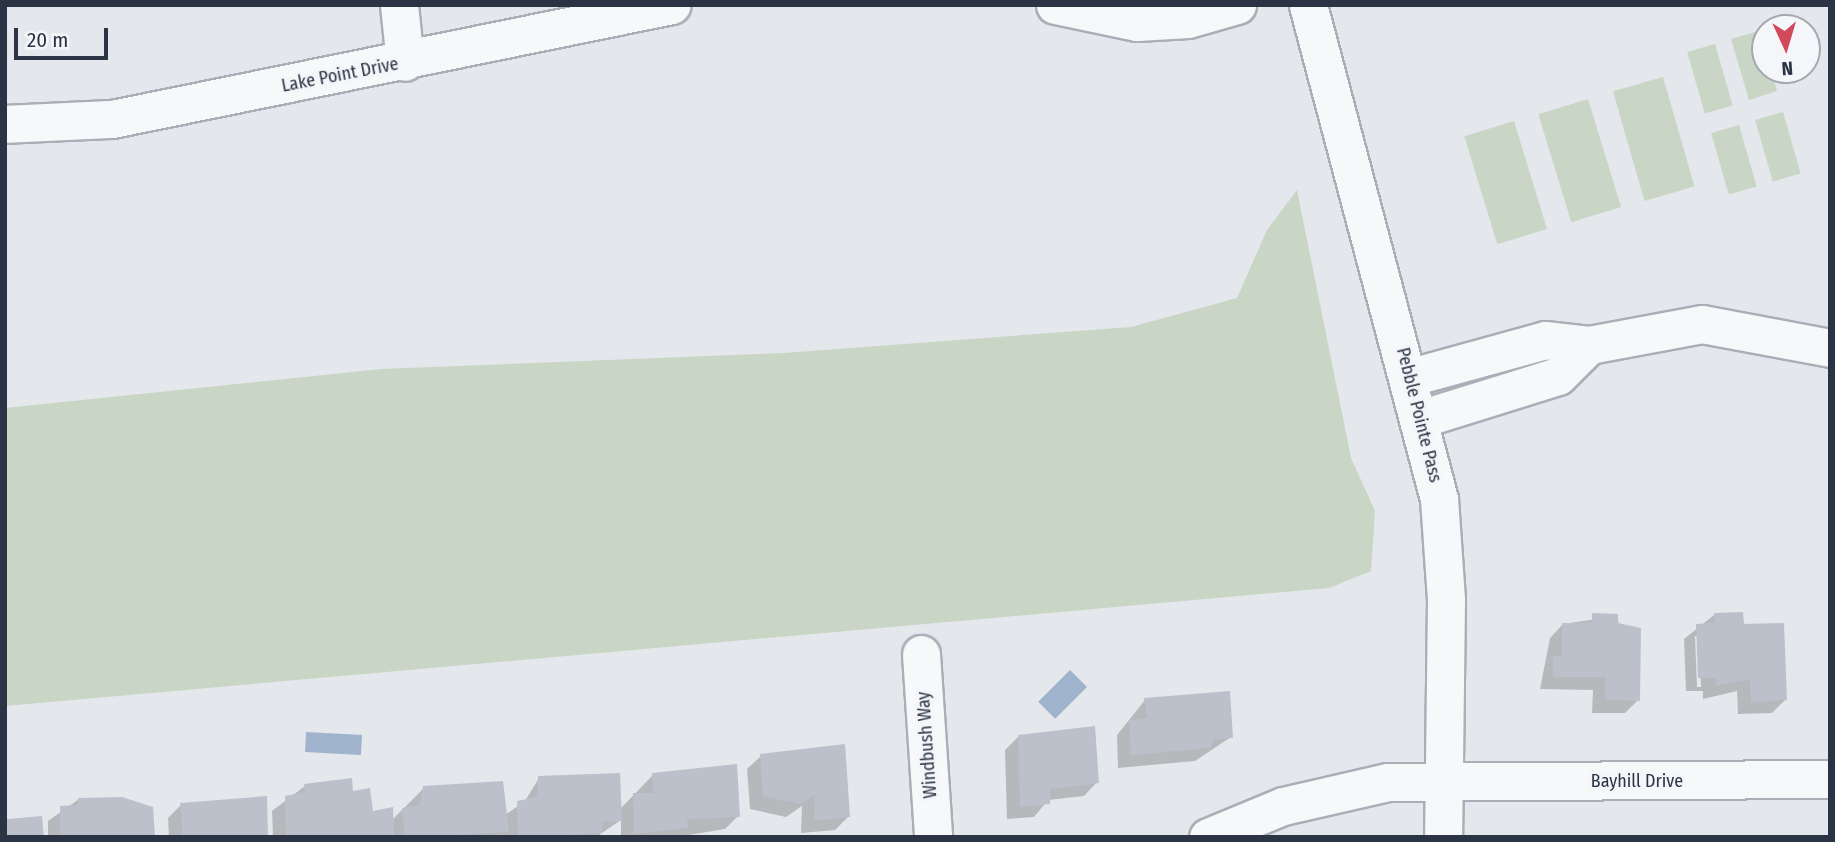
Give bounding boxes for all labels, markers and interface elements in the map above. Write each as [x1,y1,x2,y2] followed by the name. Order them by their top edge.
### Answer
[18,14,112,58] scale bar
[1751,14,1821,84] north arrow
[27,27,68,53] text: 20 m
[280,53,400,97] street label: Lake Point Drive
[1781,57,1794,80] text: N
[1392,345,1446,485] street label: Pebble Pointe Pass
[912,691,942,799] street label: Windbush Way
[1591,770,1683,792] street label: Bayhill Drive

